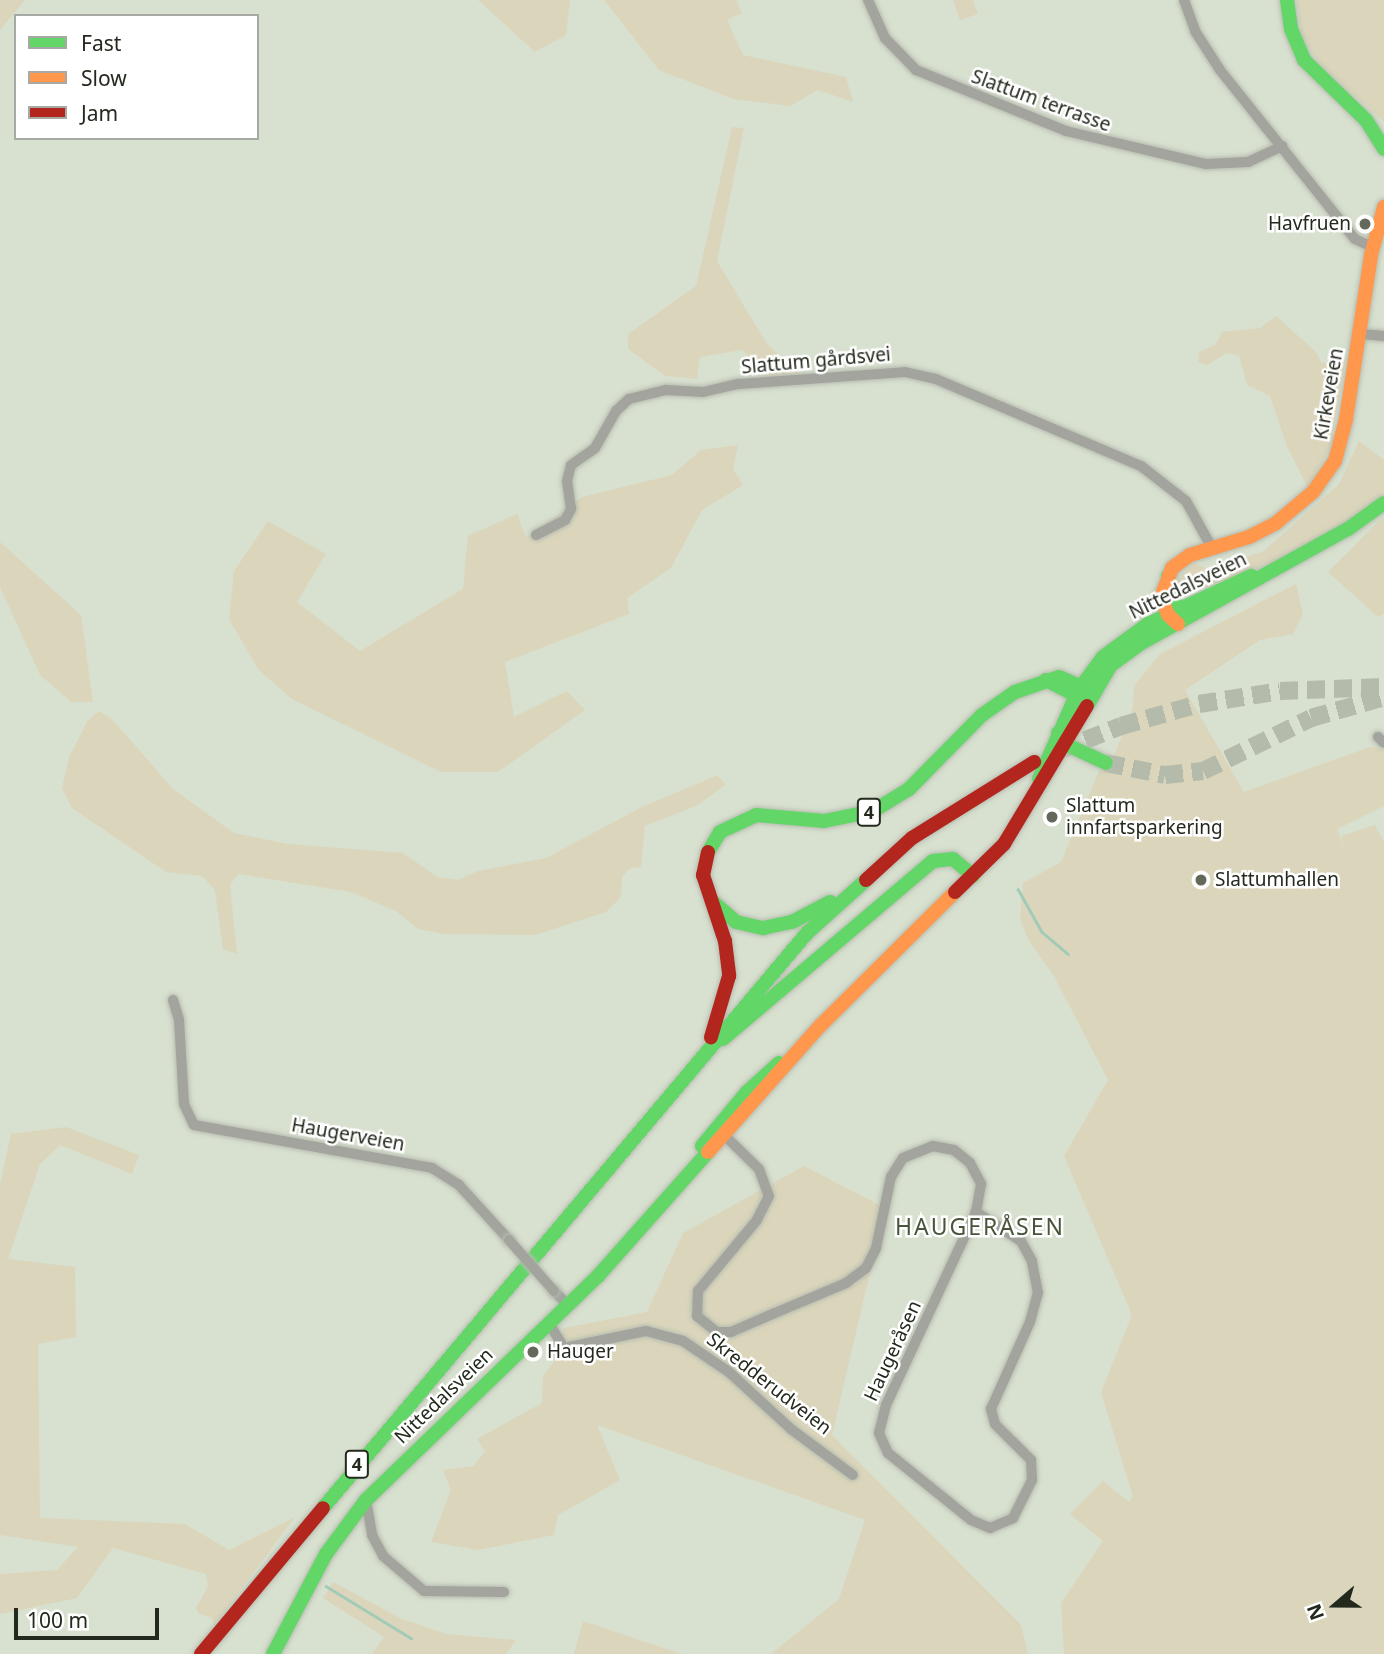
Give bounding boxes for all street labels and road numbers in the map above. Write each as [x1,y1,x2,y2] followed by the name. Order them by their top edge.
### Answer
[968,65,1114,137] street label: Slattum terrasse
[740,343,892,379] street label: Slattum gårdsvei
[1310,346,1348,442] street label: Kirkeveien
[1126,548,1250,624] street label: Nittedalsveien
[857,798,881,826] road number: 4
[290,1114,406,1156] street label: Haugerveien
[860,1297,926,1405] street label: Haugeråsen
[702,1328,836,1440] street label: Skredderudveien
[390,1343,498,1449] street label: Nittedalsveien
[345,1450,369,1478] road number: 4

